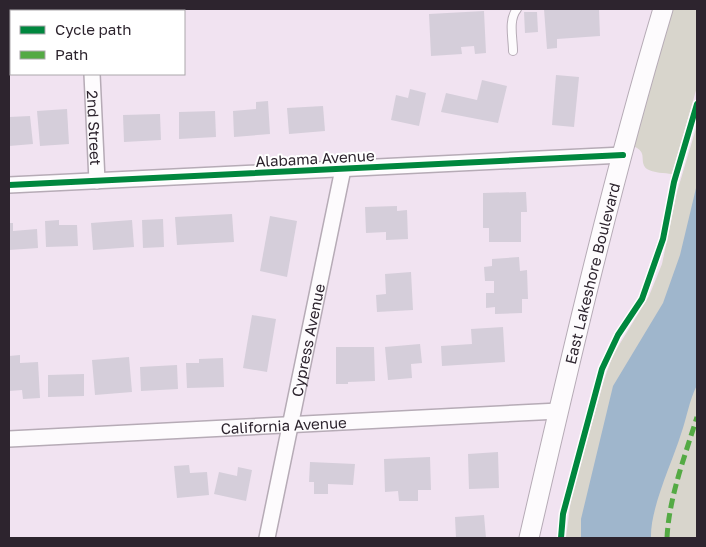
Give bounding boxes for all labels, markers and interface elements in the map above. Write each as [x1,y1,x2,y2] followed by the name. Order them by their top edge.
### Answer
[10,10,185,75] legend
[55,20,131,38] text: Cycle path
[55,45,88,63] text: Path
[84,90,105,166] street label: 2nd Street
[255,146,375,170] street label: Alabama Avenue
[561,181,623,366] street label: East Lakeshore Boulevard
[287,282,328,398] street label: Cypress Avenue
[220,413,347,437] street label: California Avenue

